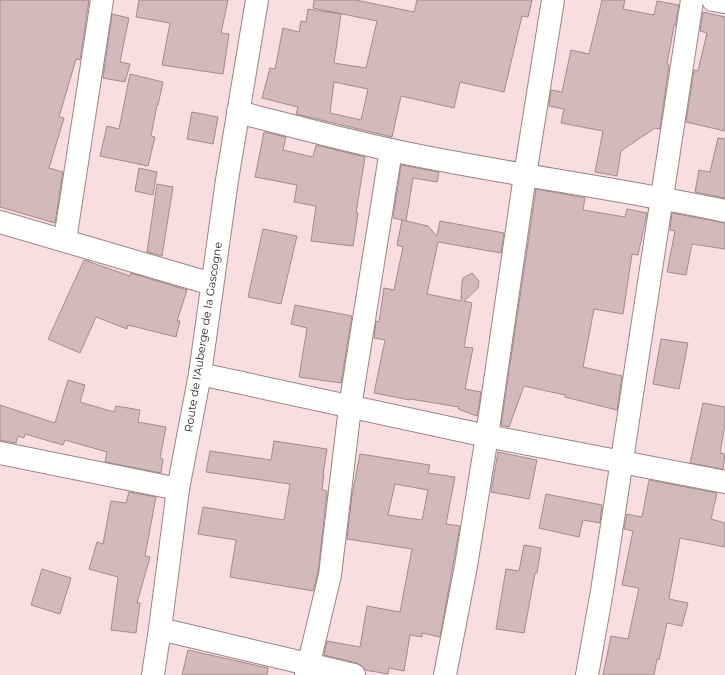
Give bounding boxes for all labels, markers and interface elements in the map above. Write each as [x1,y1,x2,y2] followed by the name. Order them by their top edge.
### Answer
[181,240,225,433] street label: Route de l'Auberge de la Gascogne

